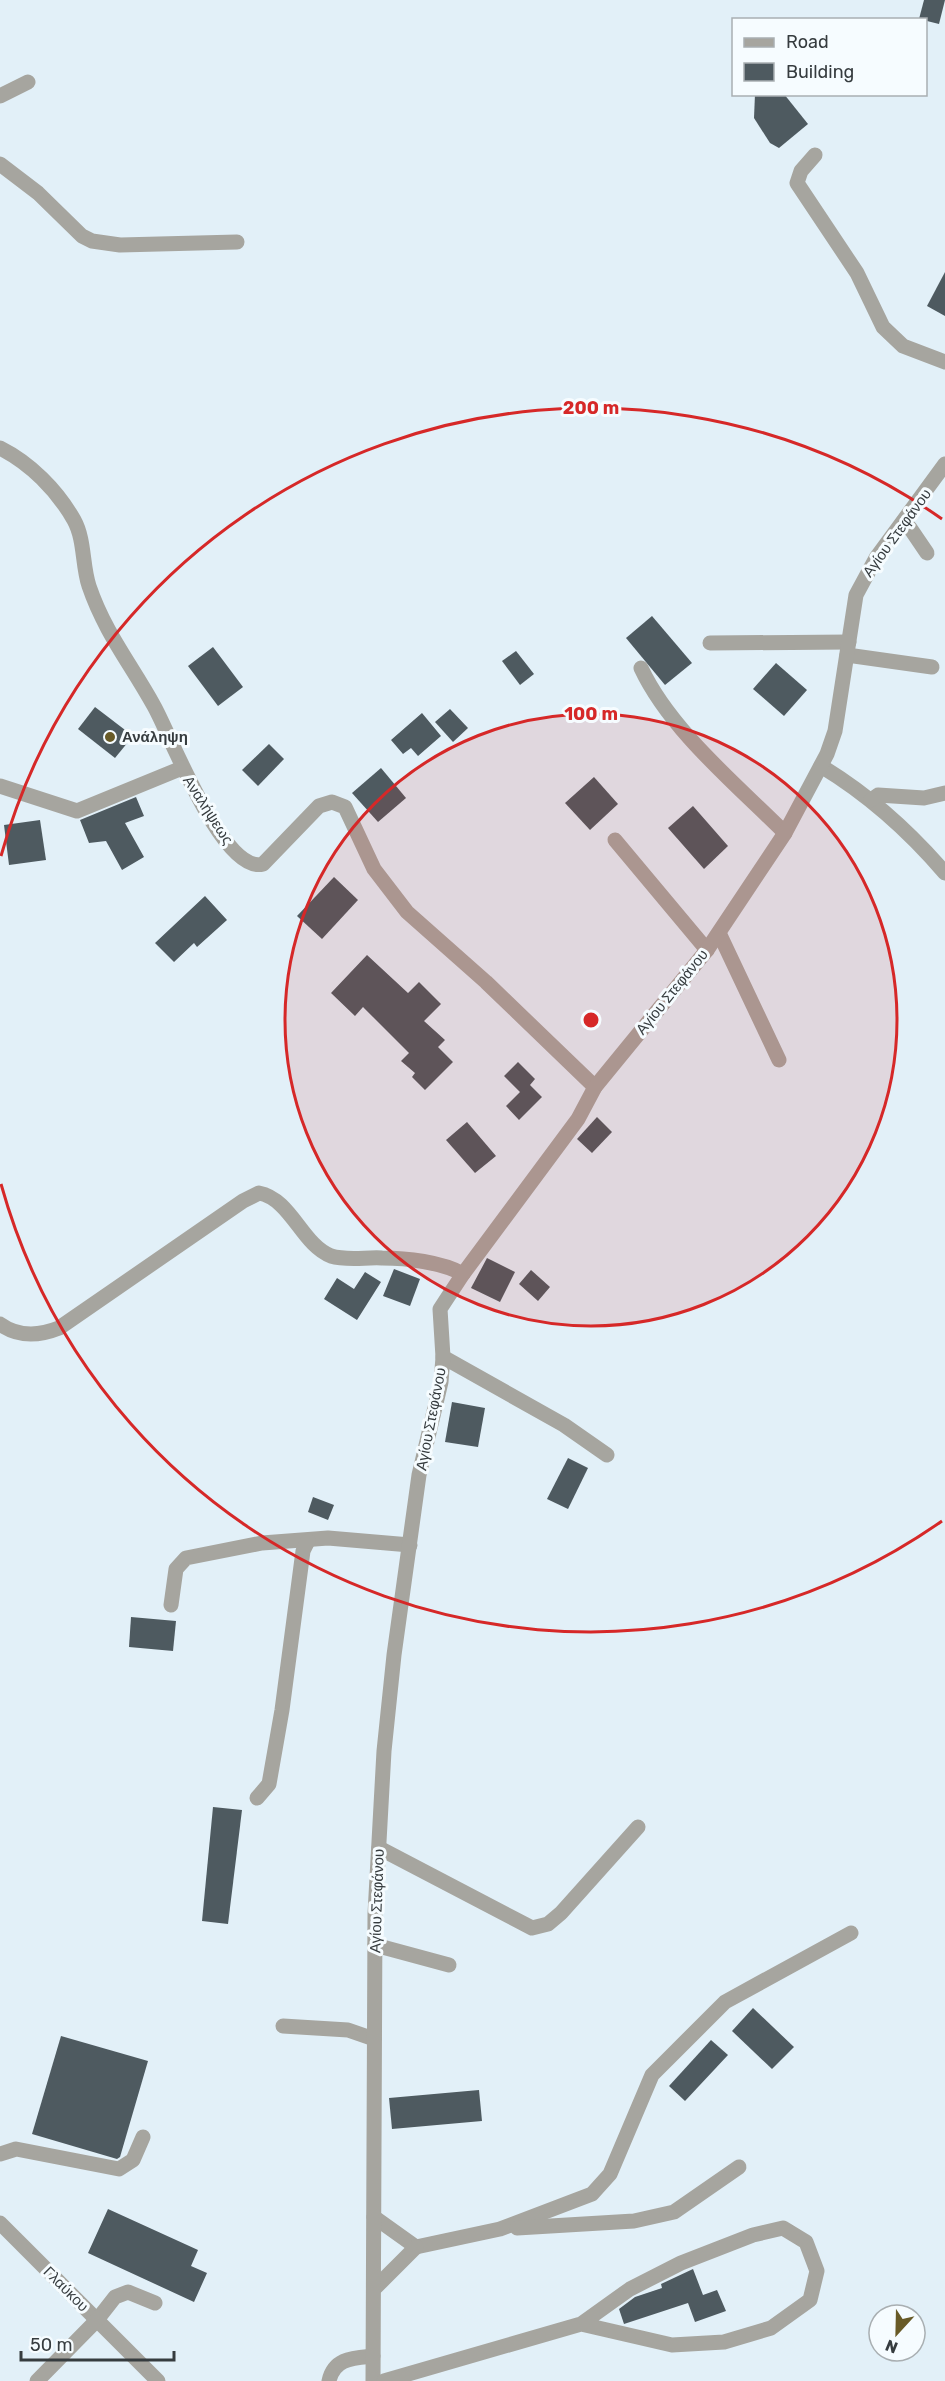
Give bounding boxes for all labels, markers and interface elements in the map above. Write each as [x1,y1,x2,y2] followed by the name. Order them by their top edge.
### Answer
[732,18,927,96] legend
[786,31,829,53] text: Road
[786,61,854,83] text: Building
[563,397,619,419] text: 200 m
[859,485,935,581] street label: Αγίου Στεφάνου
[564,703,618,725] text: 100 m
[122,728,188,746] place label: Ανάληψη
[103,730,117,744] marker: Ανάληψη
[179,772,237,848] street label: Αναλήψεως
[632,946,712,1038] street label: Αγίου Στεφάνου
[581,1010,601,1030] centre of rings
[412,1366,450,1472] street label: Αγίου Στεφάνου
[366,1849,388,1953] street label: Αγίου Στεφάνου
[40,2263,92,2315] street label: Γλαύκου
[867,2303,927,2363] north arrow
[21,2324,174,2362] scale bar
[30,2334,73,2356] text: 50 m
[883,2335,900,2357] text: N

